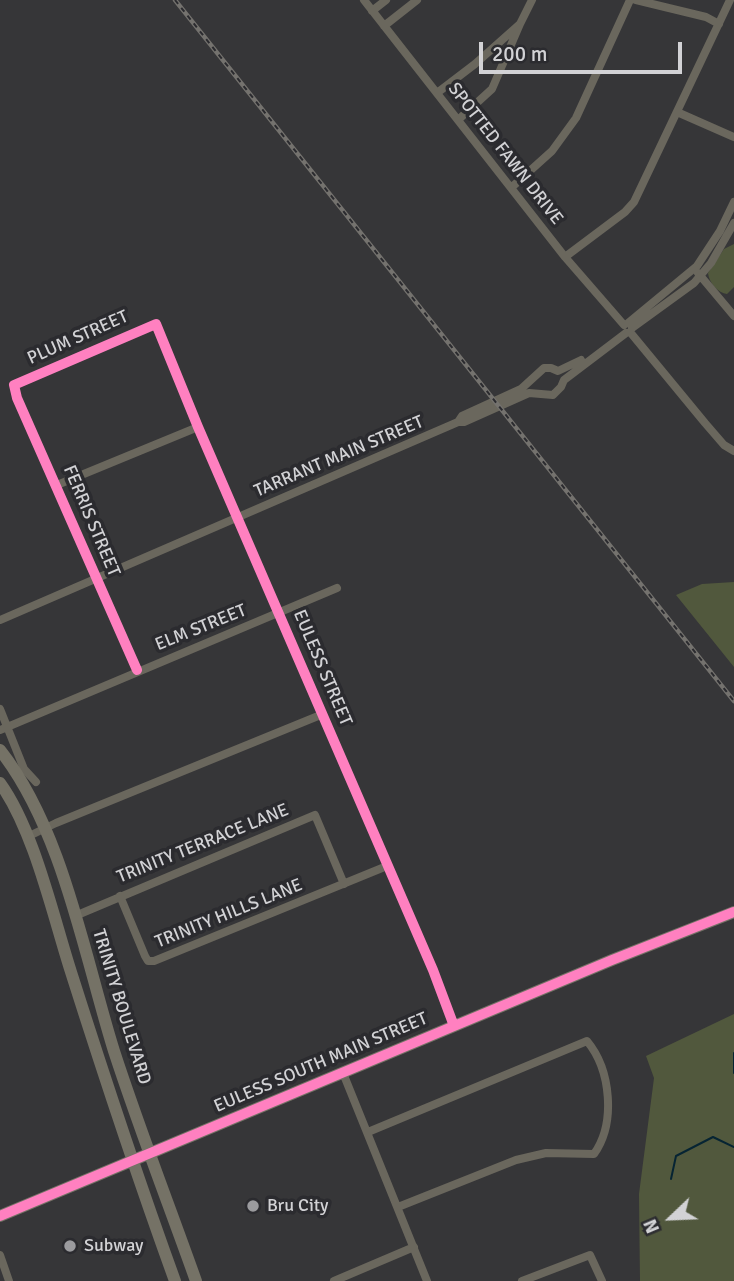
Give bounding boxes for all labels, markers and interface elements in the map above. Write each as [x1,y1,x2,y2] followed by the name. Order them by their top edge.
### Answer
[482,28,685,72] scale bar
[492,41,547,67] text: 200 m
[443,79,567,229] street label: SPOTTED FAWN DRIVE
[24,306,132,370] street label: PLUM STREET
[251,412,427,502] street label: TARRANT MAIN STREET
[58,462,124,580] street label: FERRIS STREET
[152,600,250,656] street label: ELM STREET
[288,607,356,729] street label: EULESS STREET
[114,800,292,888] street label: TRINITY TERRACE LANE
[152,875,306,953] street label: TRINITY HILLS LANE
[87,927,155,1087] street label: TRINITY BOULEVARD
[211,1008,431,1118] street label: EULESS SOUTH MAIN STREET
[636,1183,706,1253] north arrow
[267,1195,328,1217] place label: Bru City
[245,1198,261,1214] marker: Bru City
[638,1215,665,1237] text: N
[84,1235,143,1257] place label: Subway
[62,1238,78,1254] marker: Subway

